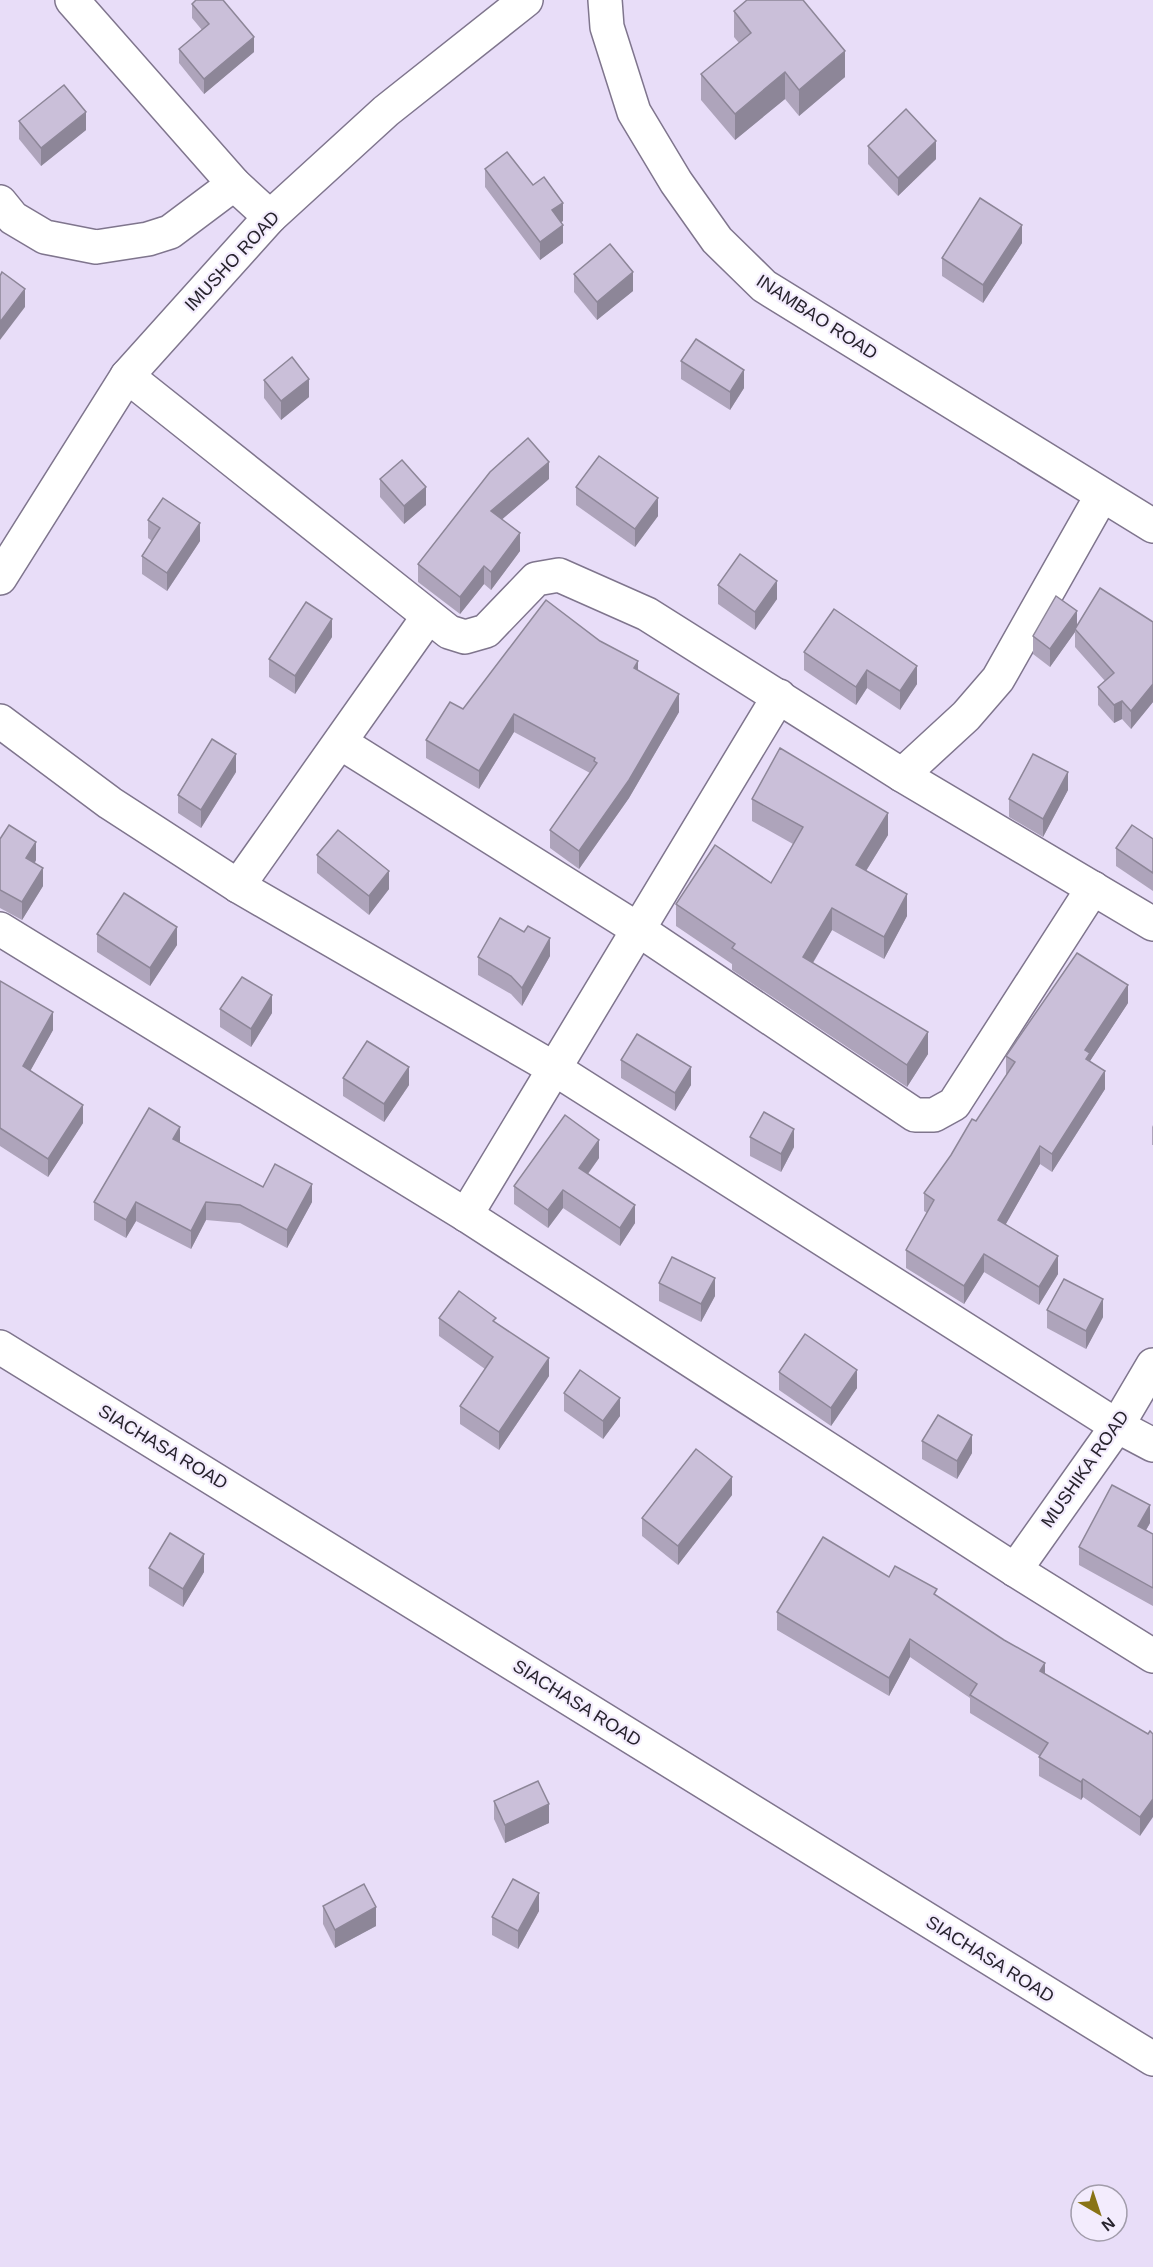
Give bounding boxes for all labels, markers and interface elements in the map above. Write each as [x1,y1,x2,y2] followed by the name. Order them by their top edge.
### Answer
[181,207,283,315] street label: IMUSHO ROAD
[753,270,881,364] street label: INAMBAO ROAD
[95,1401,231,1493] street label: SIACHASA ROAD
[1037,1407,1133,1531] street label: MUSHIKA ROAD
[509,1656,645,1750] street label: SIACHASA ROAD
[922,1912,1058,2006] street label: SIACHASA ROAD
[1069,2183,1129,2243] north arrow
[1098,2214,1118,2235] text: N

